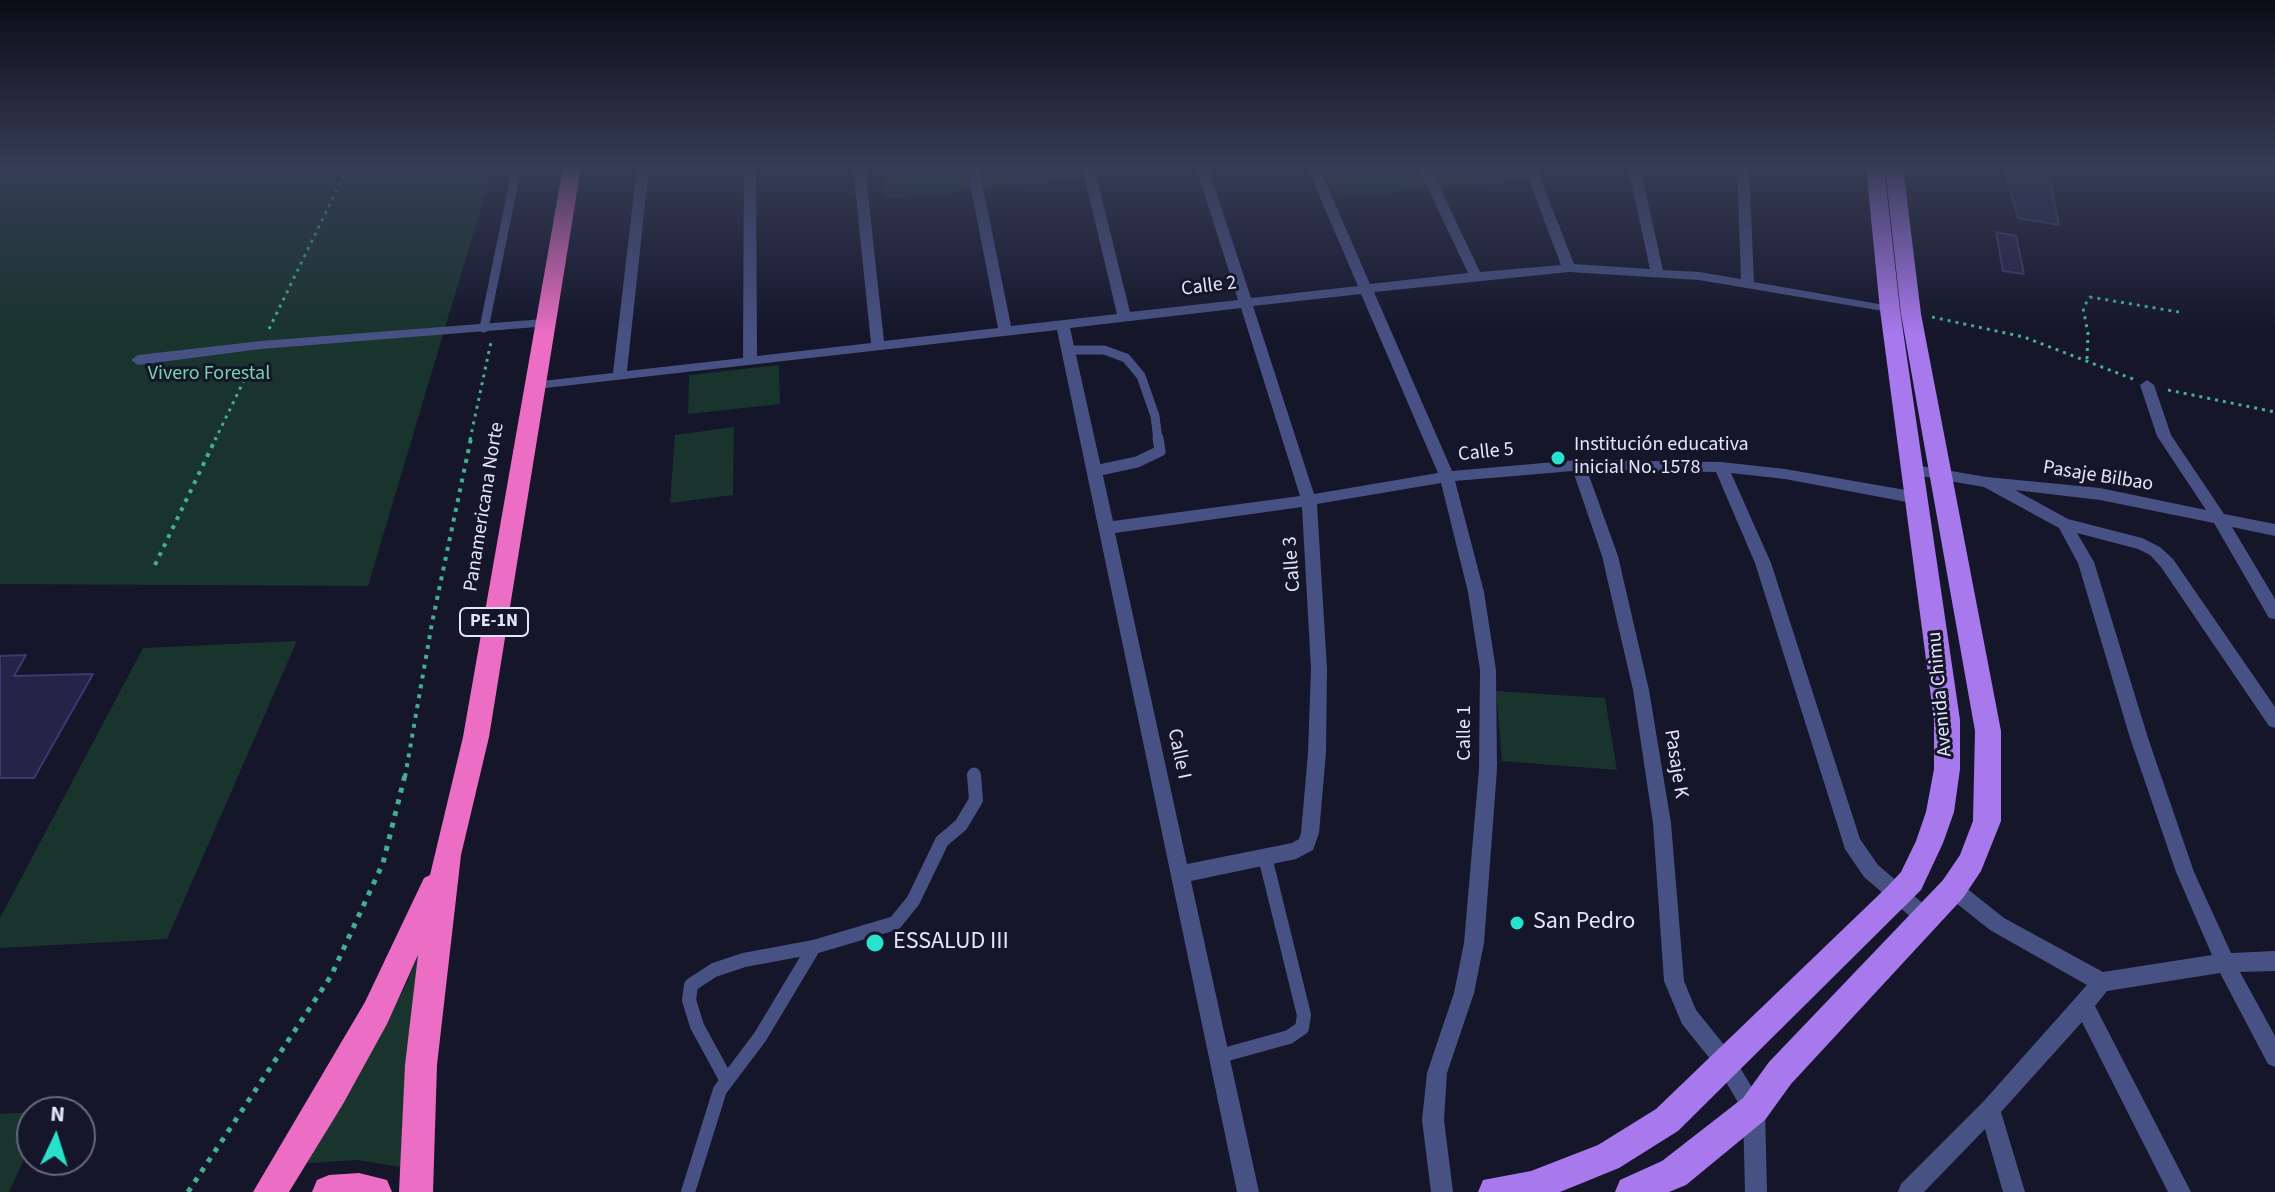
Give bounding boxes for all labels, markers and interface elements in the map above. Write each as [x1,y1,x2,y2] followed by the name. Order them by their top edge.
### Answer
[1180,272,1238,302] street label: Calle 2
[148,363,270,387] park label: Vivero Forestal
[460,421,510,593] street label: Panamericana Norte
[1574,434,1749,481] place label: Institución educativa inicial No. 1578
[1457,438,1515,468] street label: Calle 5
[1549,449,1567,467] marker: Institución educativa inicial No. 1578
[2041,456,2155,498] street label: Pasaje Bilbao
[1279,535,1307,593] street label: Calle 3
[460,608,528,636] road number: PE-1N
[1924,630,1958,758] street label: Avenida Chimu
[1454,705,1478,761] street label: Calle 1
[1161,727,1195,781] street label: Calle I
[1658,728,1692,800] street label: Pasaje K
[1533,909,1635,937] place label: San Pedro
[1508,914,1526,932] marker: San Pedro
[893,929,1009,957] place label: ESSALUD III
[864,932,886,954] marker: ESSALUD III
[16,1096,96,1176] north arrow
[49,1098,66,1131] text: N

